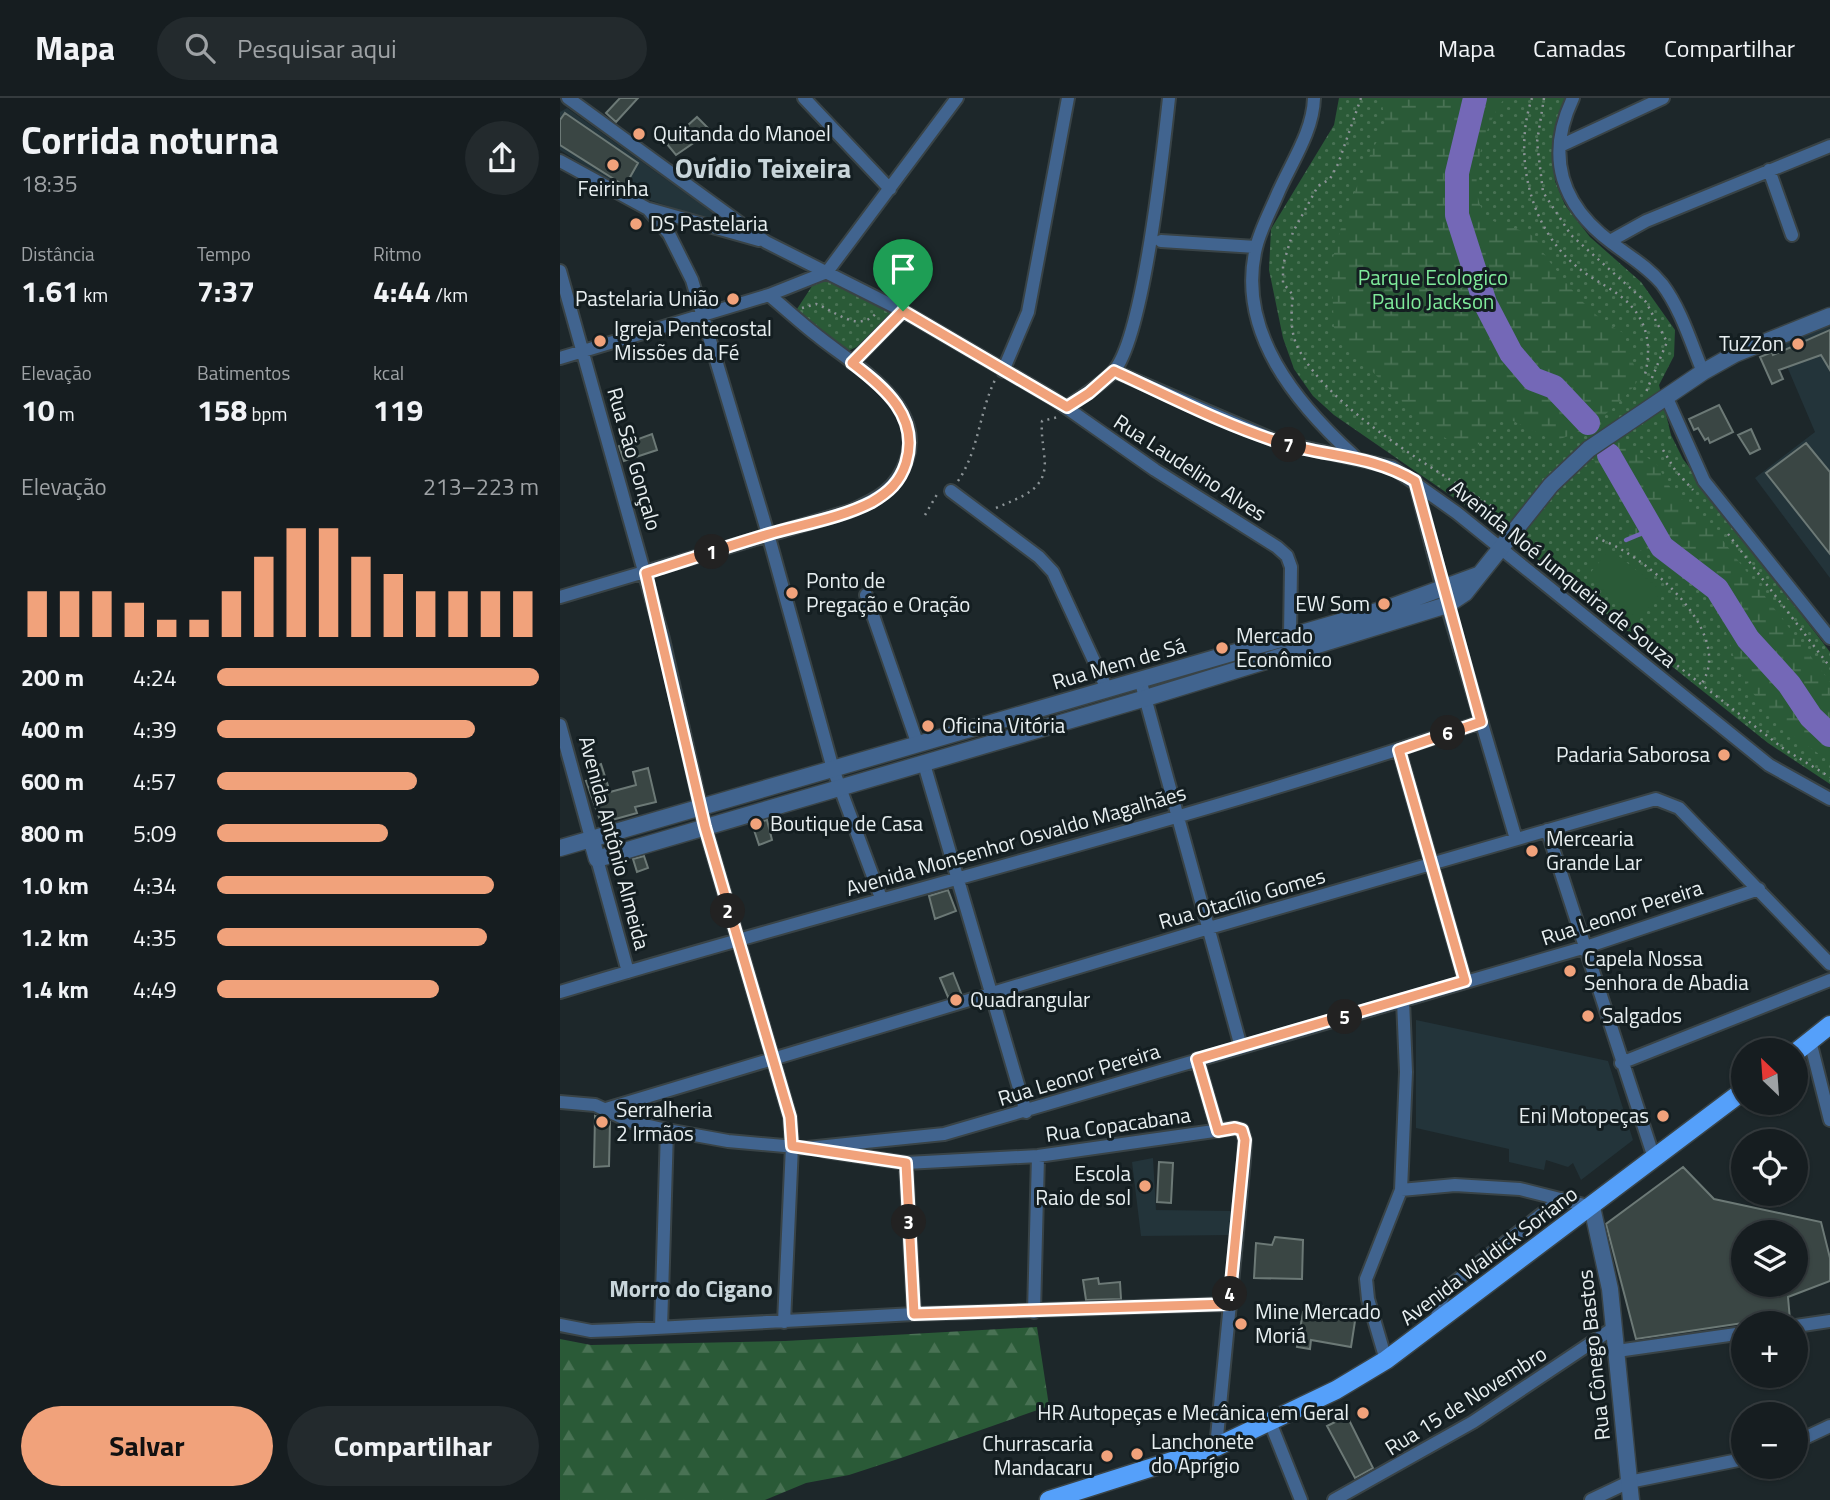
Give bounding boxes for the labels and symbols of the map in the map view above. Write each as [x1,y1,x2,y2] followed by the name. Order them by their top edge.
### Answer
[653,117,831,149] place label: Quitanda do Manoel
[631,126,647,142] marker: Quitanda do Manoel
[675,146,851,189] district label: Ovídio Teixeira
[605,157,621,173] marker: Feirinha
[578,172,649,204] place label: Feirinha
[650,207,768,239] place label: DS Pastelaria
[628,216,644,232] marker: DS Pastelaria
[873,239,933,311] pin
[1358,261,1508,317] park label: Parque Ecologico Paulo Jackson
[575,282,719,314] place label: Pastelaria União
[725,291,741,307] marker: Pastelaria União
[614,312,772,368] place label: Igreja Pentecostal Missões da Fé
[1719,327,1784,359] place label: TuZZon
[592,333,608,349] marker: Igreja Pentecostal Missões da Fé
[1790,336,1806,352] marker: TuZZon
[599,383,671,534] street label: Rua São Gonçalo
[1108,406,1273,529] street label: Rua Laudelino Alves
[1272,428,1306,462] pin: 7
[1443,472,1684,675] street label: Avenida Noé Junqueira de Souza
[694,534,730,570] pin: 1
[806,564,970,620] place label: Ponto de Pregação e Oração
[784,585,800,601] marker: Ponto de Pregação e Oração
[1295,587,1370,619] place label: EW Som
[1376,596,1392,612] marker: EW Som
[1236,619,1332,675] place label: Mercado Econômico
[1048,629,1190,697] street label: Rua Mem de Sá
[1214,640,1230,656] marker: Mercado Econômico
[942,709,1066,741] place label: Oficina Vitória
[1430,716,1466,750] pin: 6
[920,718,936,734] marker: Oficina Vitória
[571,732,659,954] street label: Avenida Antônio Almeida
[1556,738,1710,770] place label: Padaria Saborosa
[1716,747,1732,763] marker: Padaria Saborosa
[842,776,1190,904] street label: Avenida Monsenhor Osvaldo Magalhães
[770,807,924,839] place label: Boutique de Casa
[748,816,764,832] marker: Boutique de Casa
[1546,822,1642,878] place label: Mercearia Grande Lar
[1524,843,1540,859] marker: Mercearia Grande Lar
[1155,859,1329,937] street label: Rua Otacílio Gomes
[1537,871,1707,953] street label: Rua Leonor Pereira
[710,894,746,928] pin: 2
[1584,942,1749,998] place label: Capela Nossa Senhora de Abadia
[1562,963,1578,979] marker: Capela Nossa Senhora de Abadia
[970,983,1090,1015] place label: Quadrangular
[948,992,964,1008] marker: Quadrangular
[1602,999,1682,1031] place label: Salgados
[1328,1000,1362,1034] pin: 5
[1580,1008,1596,1024] marker: Salgados
[994,1034,1164,1114] street label: Rua Leonor Pereira
[1731,1038,1808,1115] north arrow
[616,1093,713,1149] place label: Serralheria 2 Irmãos
[1043,1098,1193,1150] street label: Rua Copacabana
[1519,1099,1649,1131] place label: Eni Motopeças
[1655,1108,1671,1124] marker: Eni Motopeças
[594,1114,610,1130] marker: Serralheria 2 Irmãos
[1035,1157,1131,1213] place label: Escola Raio de sol
[1137,1178,1153,1194] marker: Escola Raio de sol
[1393,1178,1584,1333] street label: Avenida Waldick Soriano
[892,1204,926,1240] pin: 3
[1568,1268,1618,1442] street label: Rua Cônego Bastos
[609,1271,773,1306] district label: Morro do Cigano
[1212,1276,1248,1312] pin: 4
[1255,1295,1381,1351] place label: Mine Mercado Moriá
[1233,1316,1249,1332] marker: Mine Mercado Moriá
[1378,1337,1553,1463] street label: Rua 15 de Novembro
[1037,1396,1349,1428] place label: HR Autopeças e Mecânica em Geral
[1355,1405,1371,1421] marker: HR Autopeças e Mecânica em Geral
[1151,1425,1254,1481] place label: Lanchonete do Aprígio
[982,1427,1093,1483] place label: Churrascaria Mandacaru
[1129,1446,1145,1462] marker: Lanchonete do Aprígio
[1099,1448,1115,1464] marker: Churrascaria Mandacaru

